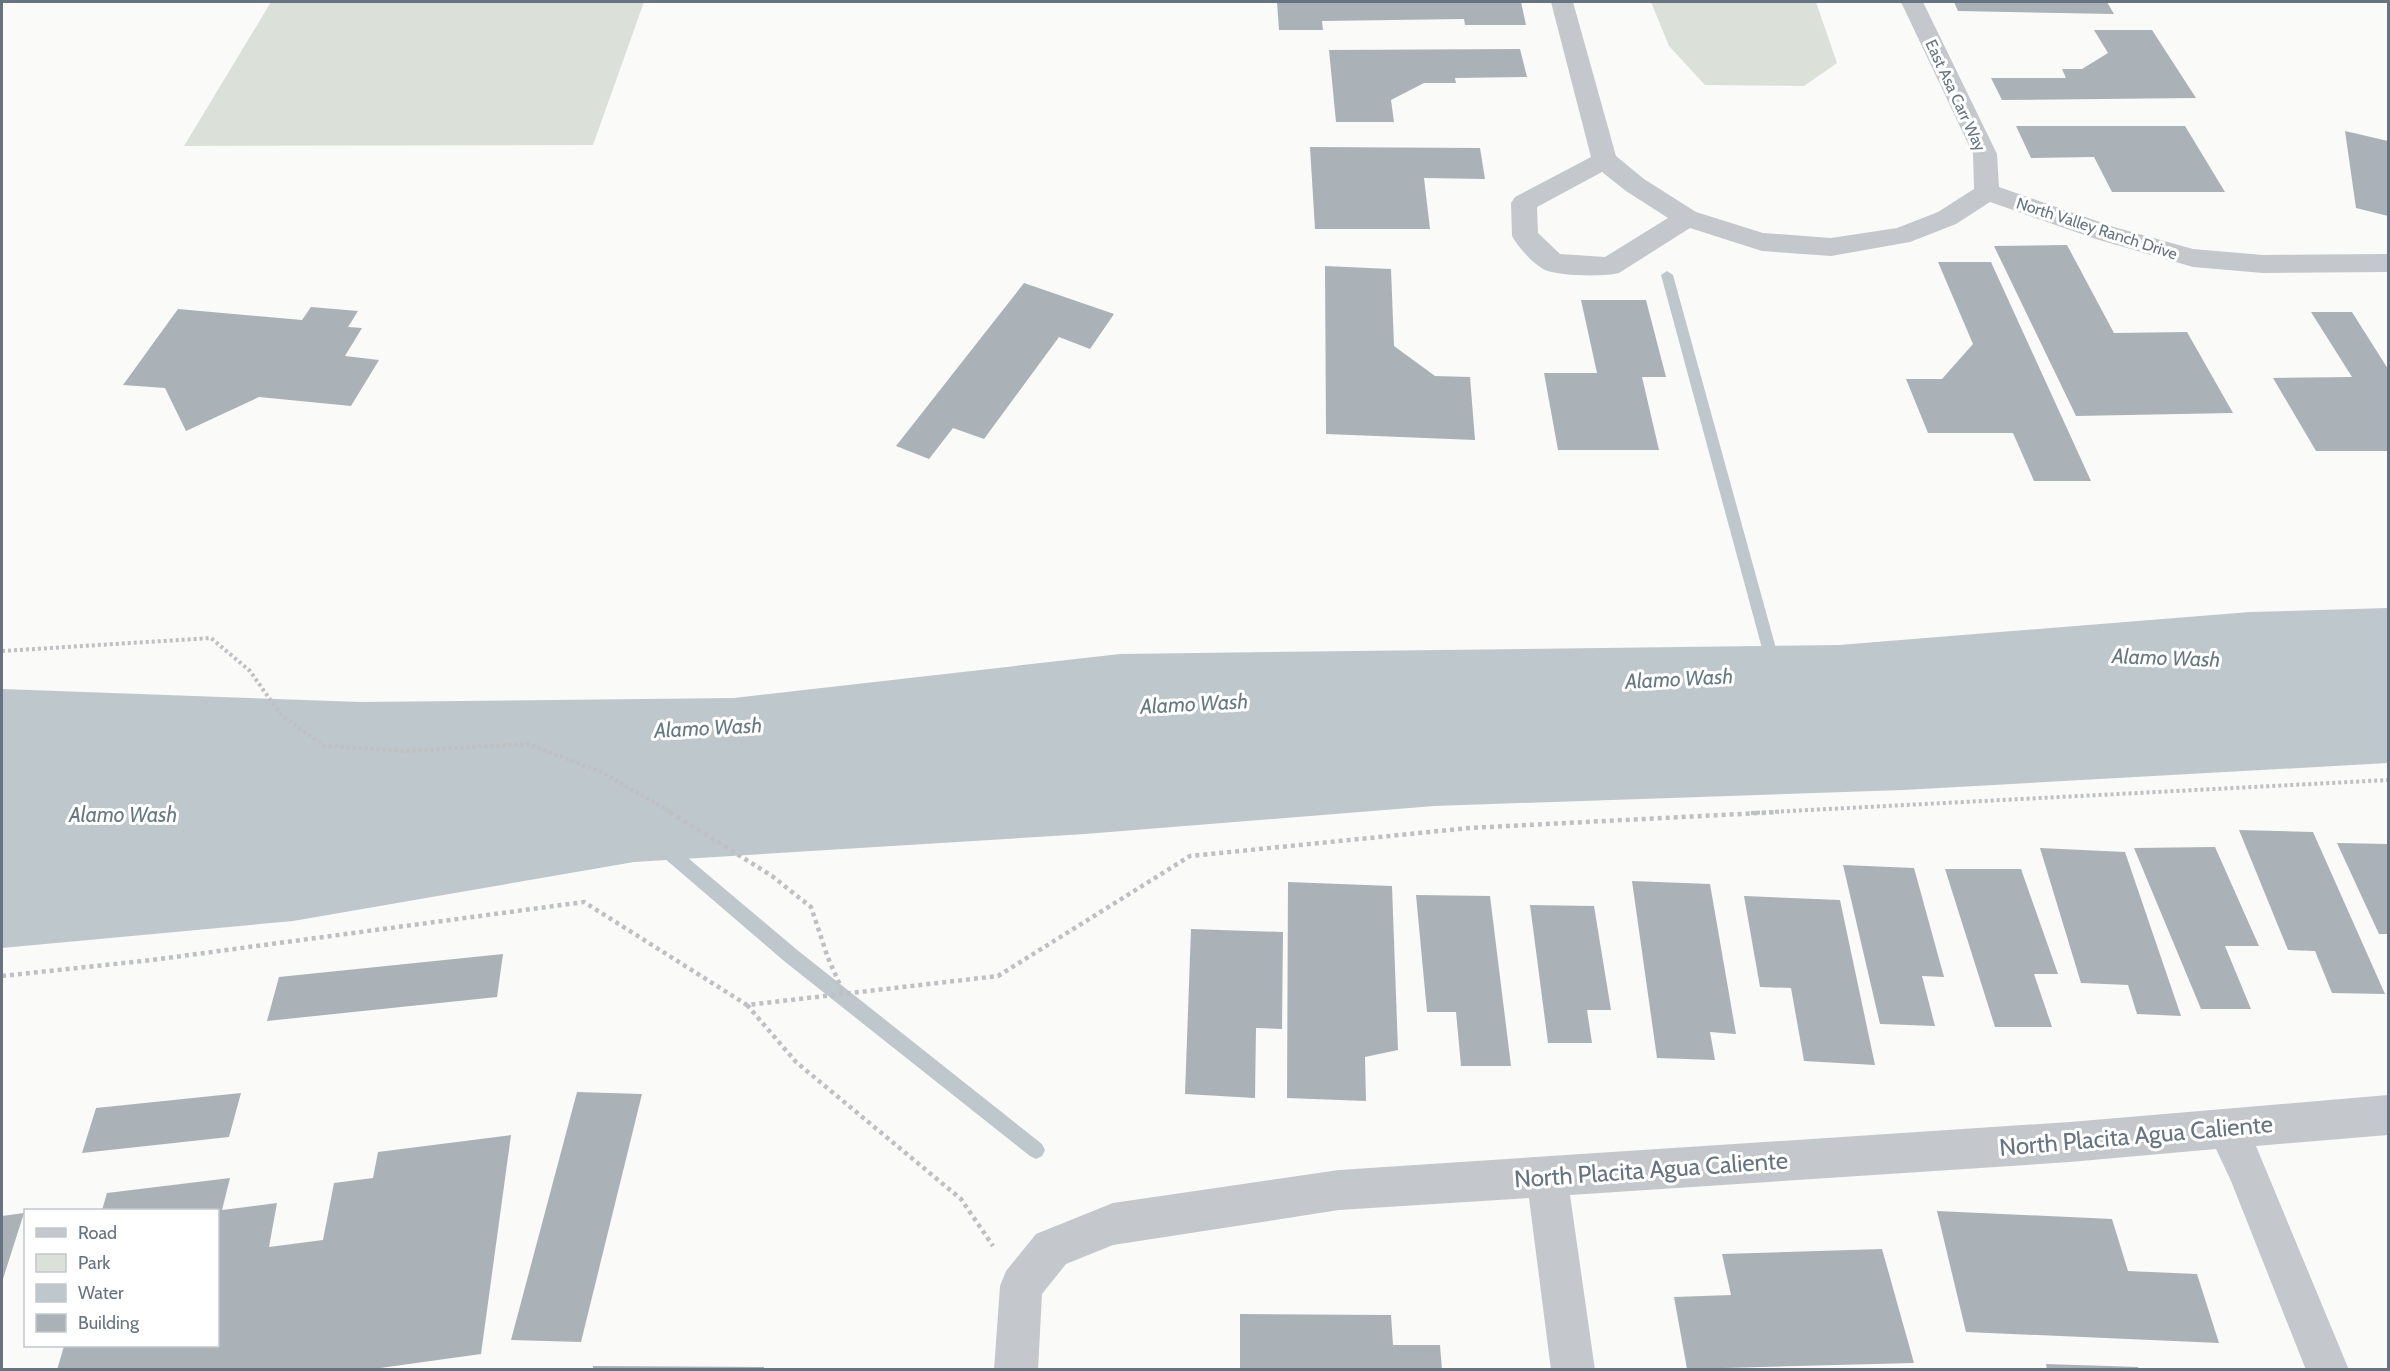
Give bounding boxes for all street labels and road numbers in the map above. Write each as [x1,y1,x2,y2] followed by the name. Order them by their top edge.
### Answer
[1921,36,1990,154] street label: East Asa Carr Way
[2014,193,2180,264] street label: North Valley Ranch Drive
[1998,1109,2274,1162] street label: North Placita Agua Caliente
[1513,1145,1789,1194] street label: North Placita Agua Caliente

